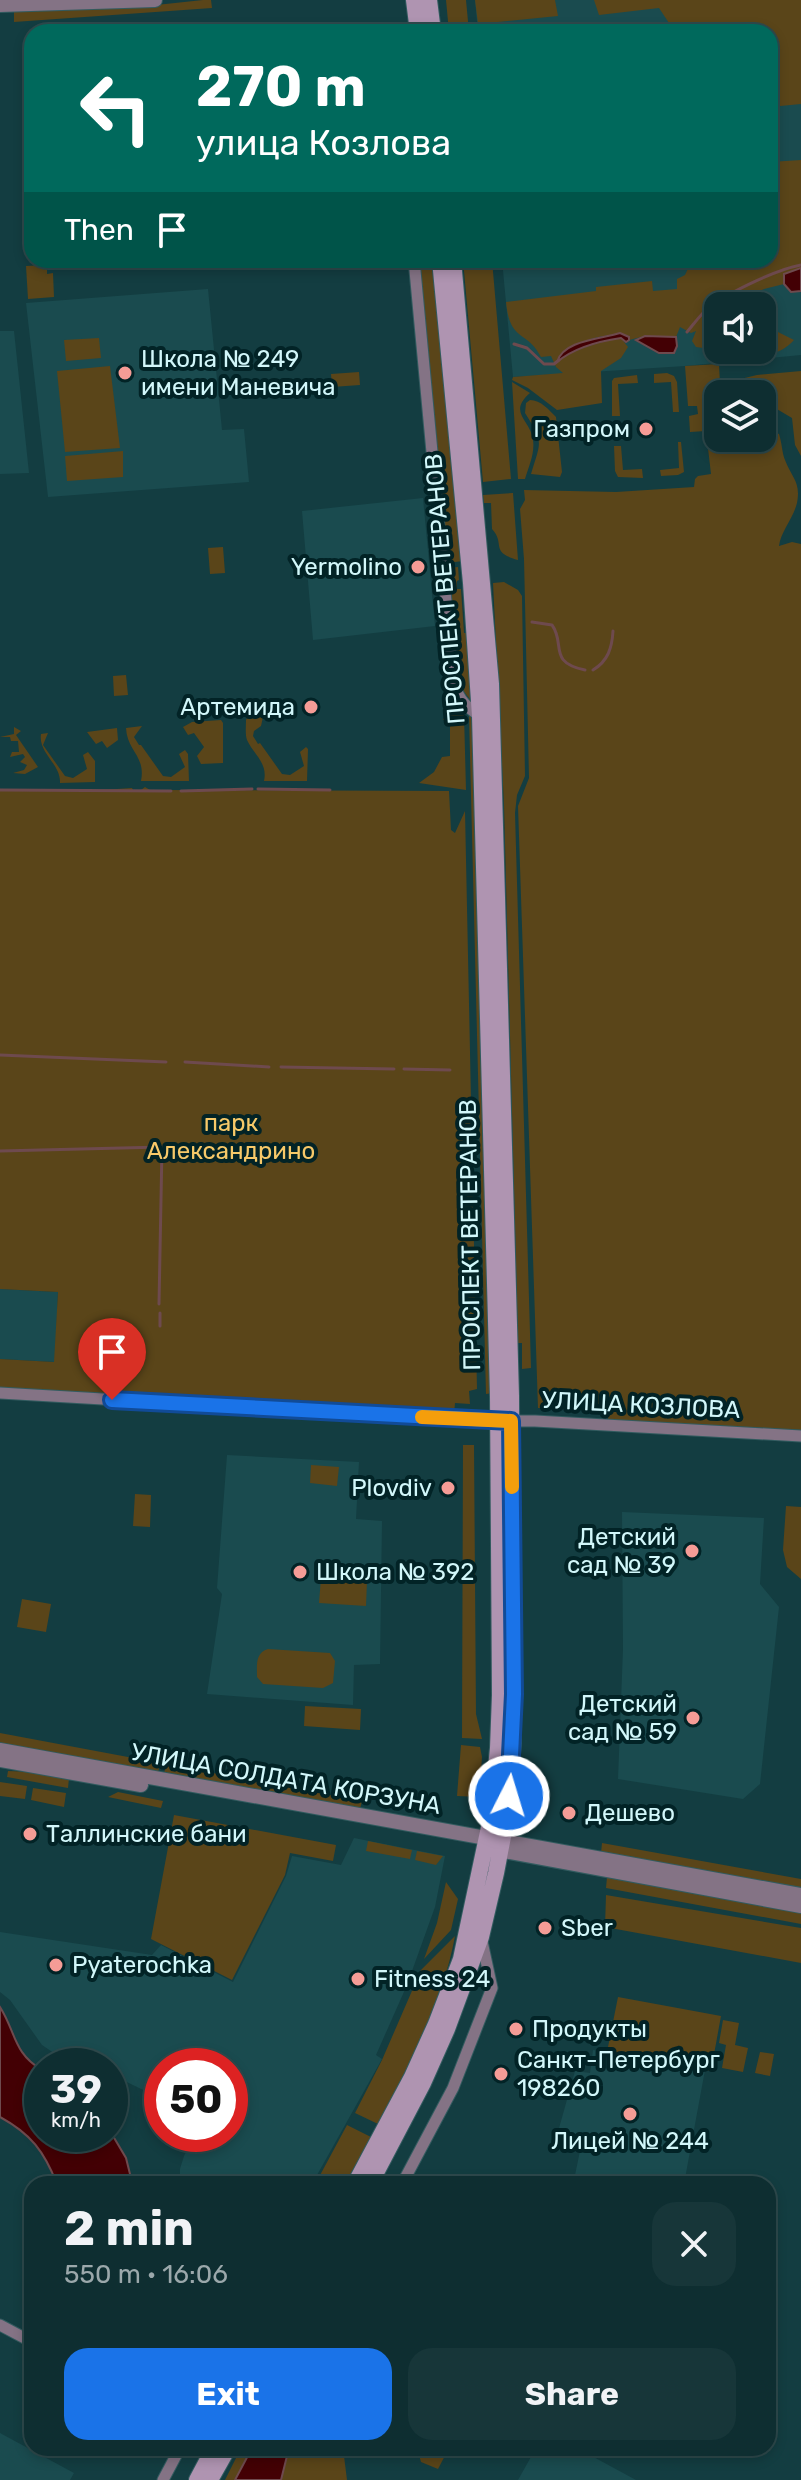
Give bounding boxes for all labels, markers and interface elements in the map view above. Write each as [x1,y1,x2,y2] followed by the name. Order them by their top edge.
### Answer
[196,54,366,120] text: 270 m
[64,56,168,160] icon: left
[196,121,451,164] text: улица Козлова
[150,208,194,252] icon: arrive
[64,212,134,248] text: Then
[704,292,776,452] map controls
[704,292,776,364] button: sound
[141,345,335,401] place label: Школа № 249 имени Маневича
[116,364,134,382] marker: Школа № 249 имени Маневича
[704,380,776,452] button: layers
[533,415,630,443] place label: Газпром
[637,420,655,438] marker: Газпром
[419,453,471,725] street label: ПРОСПЕКТ ВЕТЕРАНОВ
[291,553,402,581] place label: Yermolino
[409,558,427,576] marker: Yermolino
[180,693,295,721] place label: Артемида
[302,698,320,716] marker: Артемида
[454,1099,486,1371] street label: ПРОСПЕКТ ВЕТЕРАНОВ
[147,1109,315,1165] park label: парк Александрино
[78,1318,146,1400] pin
[90,1330,134,1374] icon: arrive
[541,1386,741,1424] street label: УЛИЦА КОЗЛОВА
[351,1474,432,1502] place label: Plovdiv
[439,1479,457,1497] marker: Plovdiv
[567,1523,676,1579] place label: Детский сад № 39
[683,1542,701,1560] marker: Детский сад № 39
[316,1558,474,1586] place label: Школа № 392
[291,1563,309,1581] marker: Школа № 392
[568,1690,677,1746] place label: Детский сад № 59
[684,1709,702,1727] marker: Детский сад № 59
[129,1738,443,1820] street label: УЛИЦА СОЛДАТА КОРЗУНА
[467,1754,551,1838] position arrow
[585,1799,675,1827] place label: Дешево
[560,1804,578,1822] marker: Дешево
[46,1820,247,1848] place label: Таллинские бани
[21,1825,39,1843] marker: Таллинские бани
[561,1914,613,1942] place label: Sber
[536,1919,554,1937] marker: Sber
[72,1951,212,1979] place label: Pyaterochka
[47,1956,65,1974] marker: Pyaterochka
[374,1965,490,1993] place label: Fitness 24
[349,1970,367,1988] marker: Fitness 24
[532,2015,647,2043] place label: Продукты
[507,2020,525,2038] marker: Продукты
[517,2046,720,2102] place label: Санкт-Петербург 198260
[144,2048,248,2152] speed limit sign: 50
[492,2065,510,2083] marker: Санкт-Петербург 198260
[50,2066,102,2113] text: 39
[621,2105,639,2123] marker: Лицей № 244
[51,2108,101,2132] text: km/h
[551,2127,709,2155] place label: Лицей № 244
[64,2200,194,2257] text: 2 min
[652,2202,736,2286] button: close
[64,2259,228,2290] text: 550 m · 16:06
[64,2348,392,2440] button: Exit
[408,2348,736,2440] button: Share

